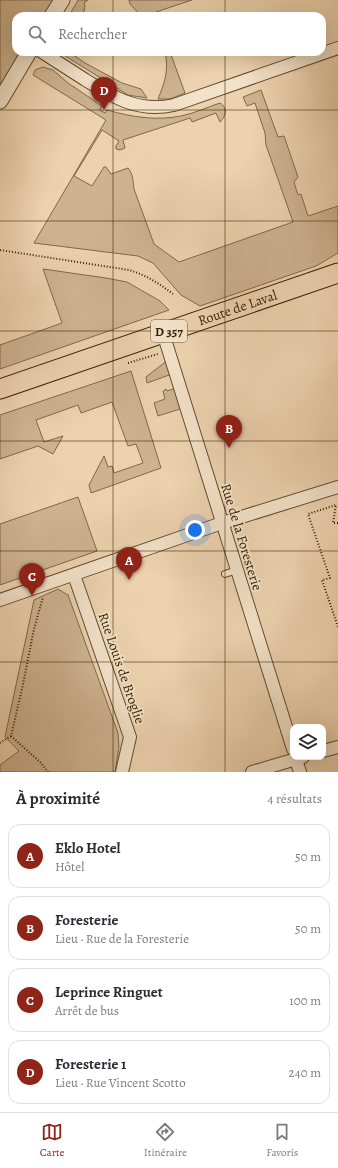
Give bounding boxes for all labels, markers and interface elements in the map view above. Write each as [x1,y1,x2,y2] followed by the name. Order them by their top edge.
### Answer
[12,12,326,56] search box
[26,23,48,45] icon: search
[58,24,127,44] text: Rechercher
[91,77,117,110] pin: D
[196,285,280,330] street label: Route de Laval
[151,320,187,342] road number: D 357
[216,415,242,448] pin: B
[216,481,267,593] street label: Rue de la Foresterie
[185,520,205,540] your location
[116,547,142,580] pin: A
[19,563,45,596] pin: C
[94,610,149,726] street label: Rue Louis de Broglie
[290,724,326,760] map controls
[290,724,326,760] button: layers
[16,787,100,810] text: À proximité
[268,790,322,807] text: 4 résultats
[55,838,121,858] text: Eklo Hotel
[26,848,34,865] text: A
[295,848,321,865] text: 50 m
[55,858,84,875] text: Hôtel
[55,910,118,930] text: Foresterie
[26,920,34,937] text: B
[295,920,321,937] text: 50 m
[55,930,189,947] text: Lieu · Rue de la Foresterie
[55,982,163,1002] text: Leprince Ringuet
[26,992,34,1009] text: C
[289,992,321,1009] text: 100 m
[55,1002,119,1019] text: Arrêt de bus
[55,1054,126,1074] text: Foresterie 1
[25,1064,35,1081] text: D
[289,1064,321,1081] text: 240 m
[55,1074,186,1091] text: Lieu · Rue Vincent Scotto
[40,1121,64,1160] tab: Carte
[144,1121,187,1160] tab: Itinéraire
[266,1121,298,1160] tab: Favoris

